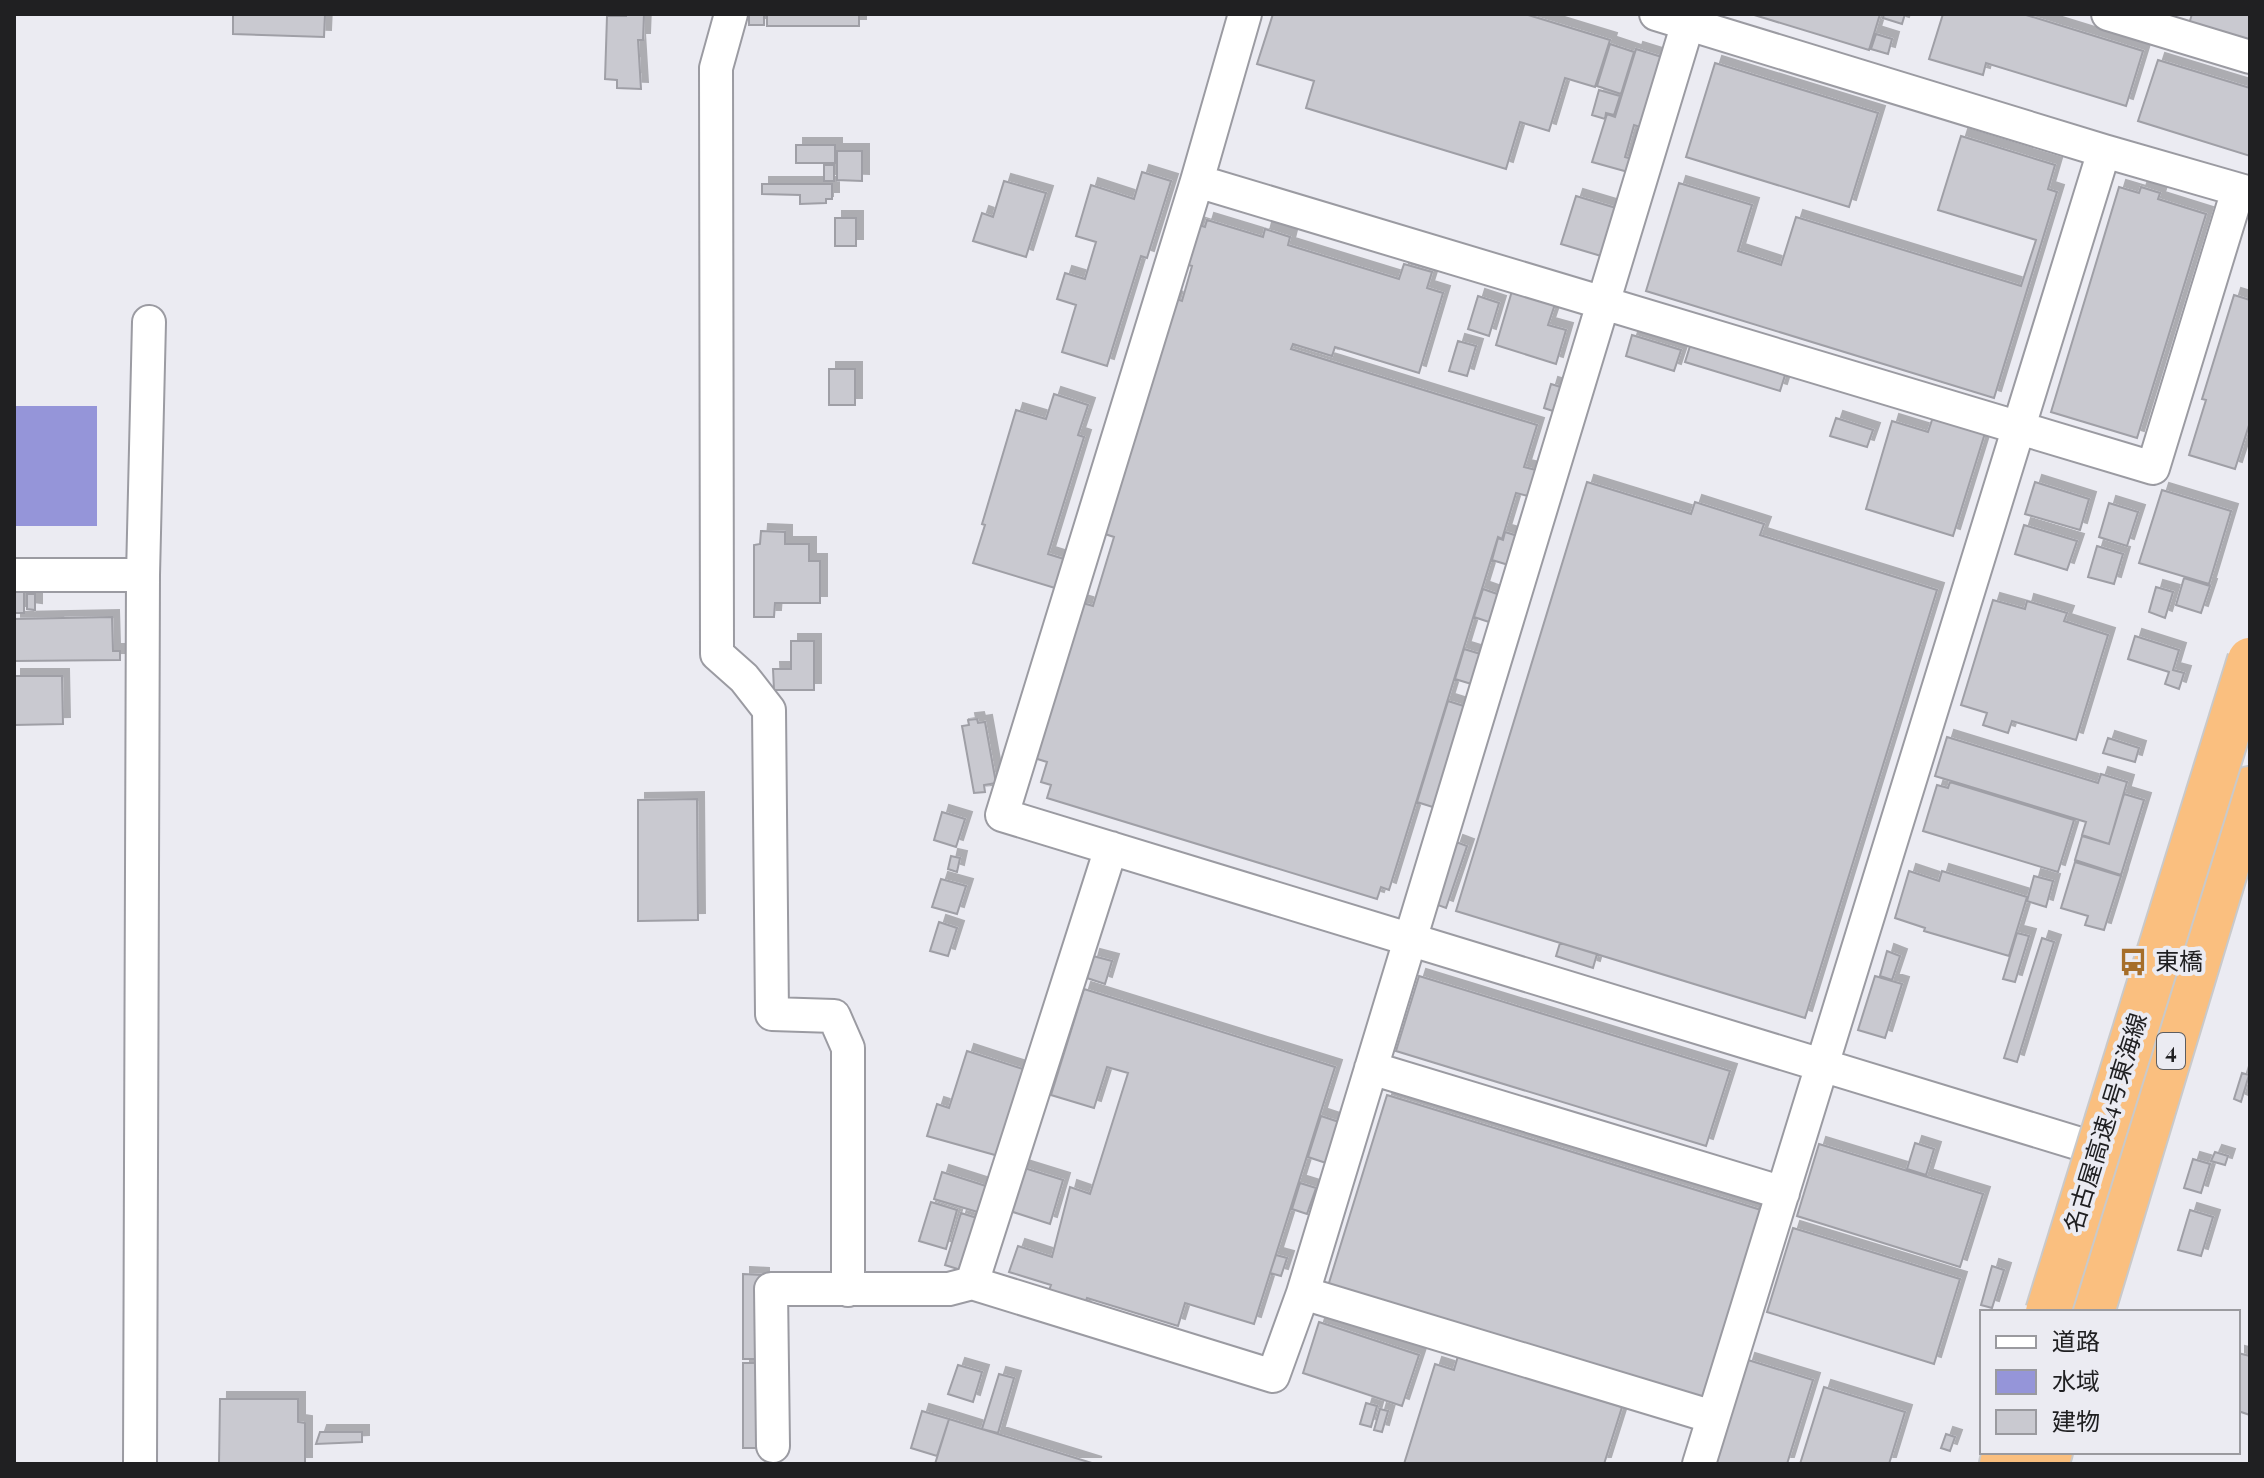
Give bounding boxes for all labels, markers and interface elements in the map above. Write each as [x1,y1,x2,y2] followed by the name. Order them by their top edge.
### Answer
[2155,944,2203,976] place label: 東橋
[2118,947,2148,977] bus stop icon: 東橋
[2055,1009,2153,1236] street label: 名古屋高速4号東海線
[2157,1033,2185,1069] road number: 4
[1980,1310,2240,1454] legend
[2052,1324,2100,1356] text: 道路
[2052,1364,2100,1396] text: 水域
[2052,1404,2100,1436] text: 建物

